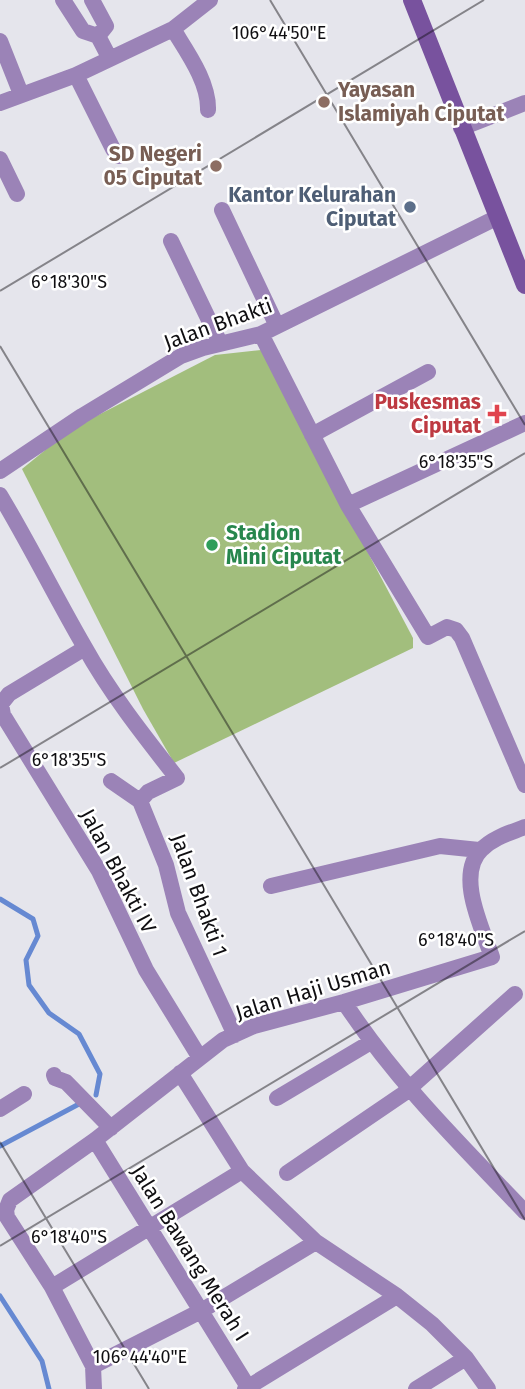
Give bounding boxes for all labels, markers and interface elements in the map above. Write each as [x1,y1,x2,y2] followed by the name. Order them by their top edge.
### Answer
[232,22,326,44] text: 106°44'50"E
[337,77,506,127] place label: Yayasan Islamiyah Ciputat
[316,94,332,110] marker: Yayasan Islamiyah Ciputat
[103,141,203,191] place label: SD Negeri 05 Ciputat
[208,158,224,174] marker: SD Negeri 05 Ciputat
[228,182,397,232] place label: Kantor Kelurahan Ciputat
[402,199,418,215] marker: Kantor Kelurahan Ciputat
[31,271,107,293] text: 6°18'30"S
[160,292,276,356] street label: Jalan Bhakti
[375,389,482,439] place label: Puskesmas Ciputat
[487,404,507,424] marker: Puskesmas Ciputat
[419,451,494,473] text: 6°18'35"S
[226,520,342,570] place label: Stadion Mini Ciputat
[204,537,220,553] marker: Stadion Mini Ciputat
[32,749,107,771] text: 6°18'35"S
[74,804,162,938] street label: Jalan Bhakti IV
[165,830,233,960] street label: Jalan Bhakti 1
[418,929,494,951] text: 6°18'40"S
[232,954,394,1026] street label: Jalan Haji Usman
[125,1160,255,1346] street label: Jalan Bawang Merah I
[31,1226,107,1248] text: 6°18'40"S
[93,1346,187,1368] text: 106°44'40"E

